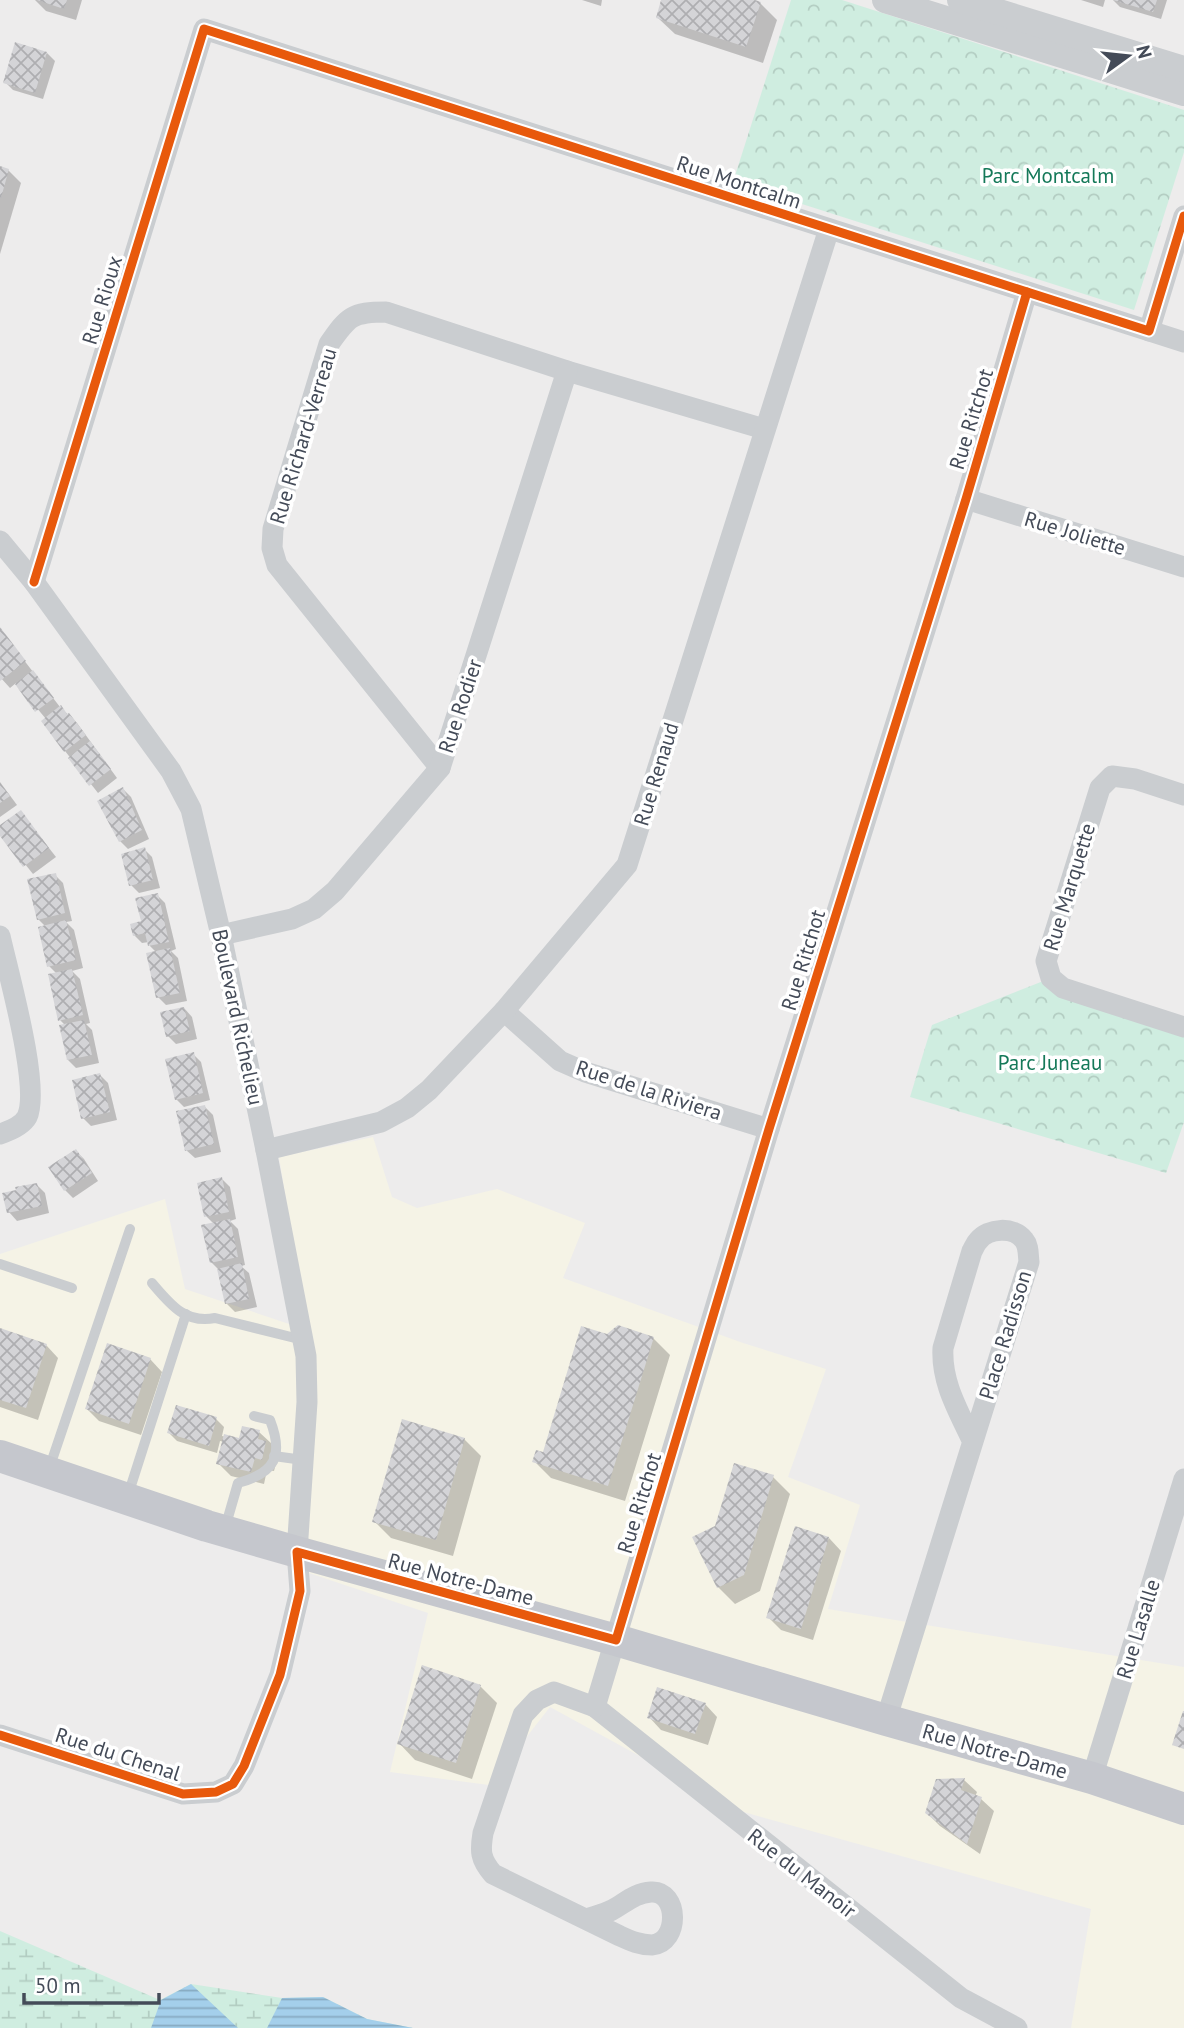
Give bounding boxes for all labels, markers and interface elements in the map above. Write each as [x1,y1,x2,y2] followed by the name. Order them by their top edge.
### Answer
[1093,21,1163,91] north arrow
[1131,42,1158,61] text: N
[673,149,805,215] street label: Rue Montcalm
[982,162,1114,189] park label: Parc Montcalm
[76,252,128,348] street label: Rue Rioux
[263,345,343,527] street label: Rue Richard-Verreau
[943,365,999,473] street label: Rue Ritchot
[1021,505,1129,561] street label: Rue Joliette
[432,656,488,756] street label: Rue Rodier
[628,719,684,829] street label: Rue Renaud
[1037,820,1101,954] street label: Rue Marquette
[775,906,831,1014] street label: Rue Ritchot
[206,927,270,1107] street label: Boulevard Richelieu
[998,1049,1102,1076] park label: Parc Juneau
[573,1054,725,1126] street label: Rue de la Riviera
[973,1267,1037,1403] street label: Place Radisson
[611,1449,667,1557] street label: Rue Ritchot
[385,1547,537,1611] street label: Rue Notre-Dame
[1110,1576,1166,1682] street label: Rue Lasalle
[919,1717,1071,1785] street label: Rue Notre-Dame
[52,1721,184,1787] street label: Rue du Chenal
[742,1822,862,1924] street label: Rue du Manoir
[24,1962,159,2006] scale bar
[35,1972,81,1999] text: 50 m

